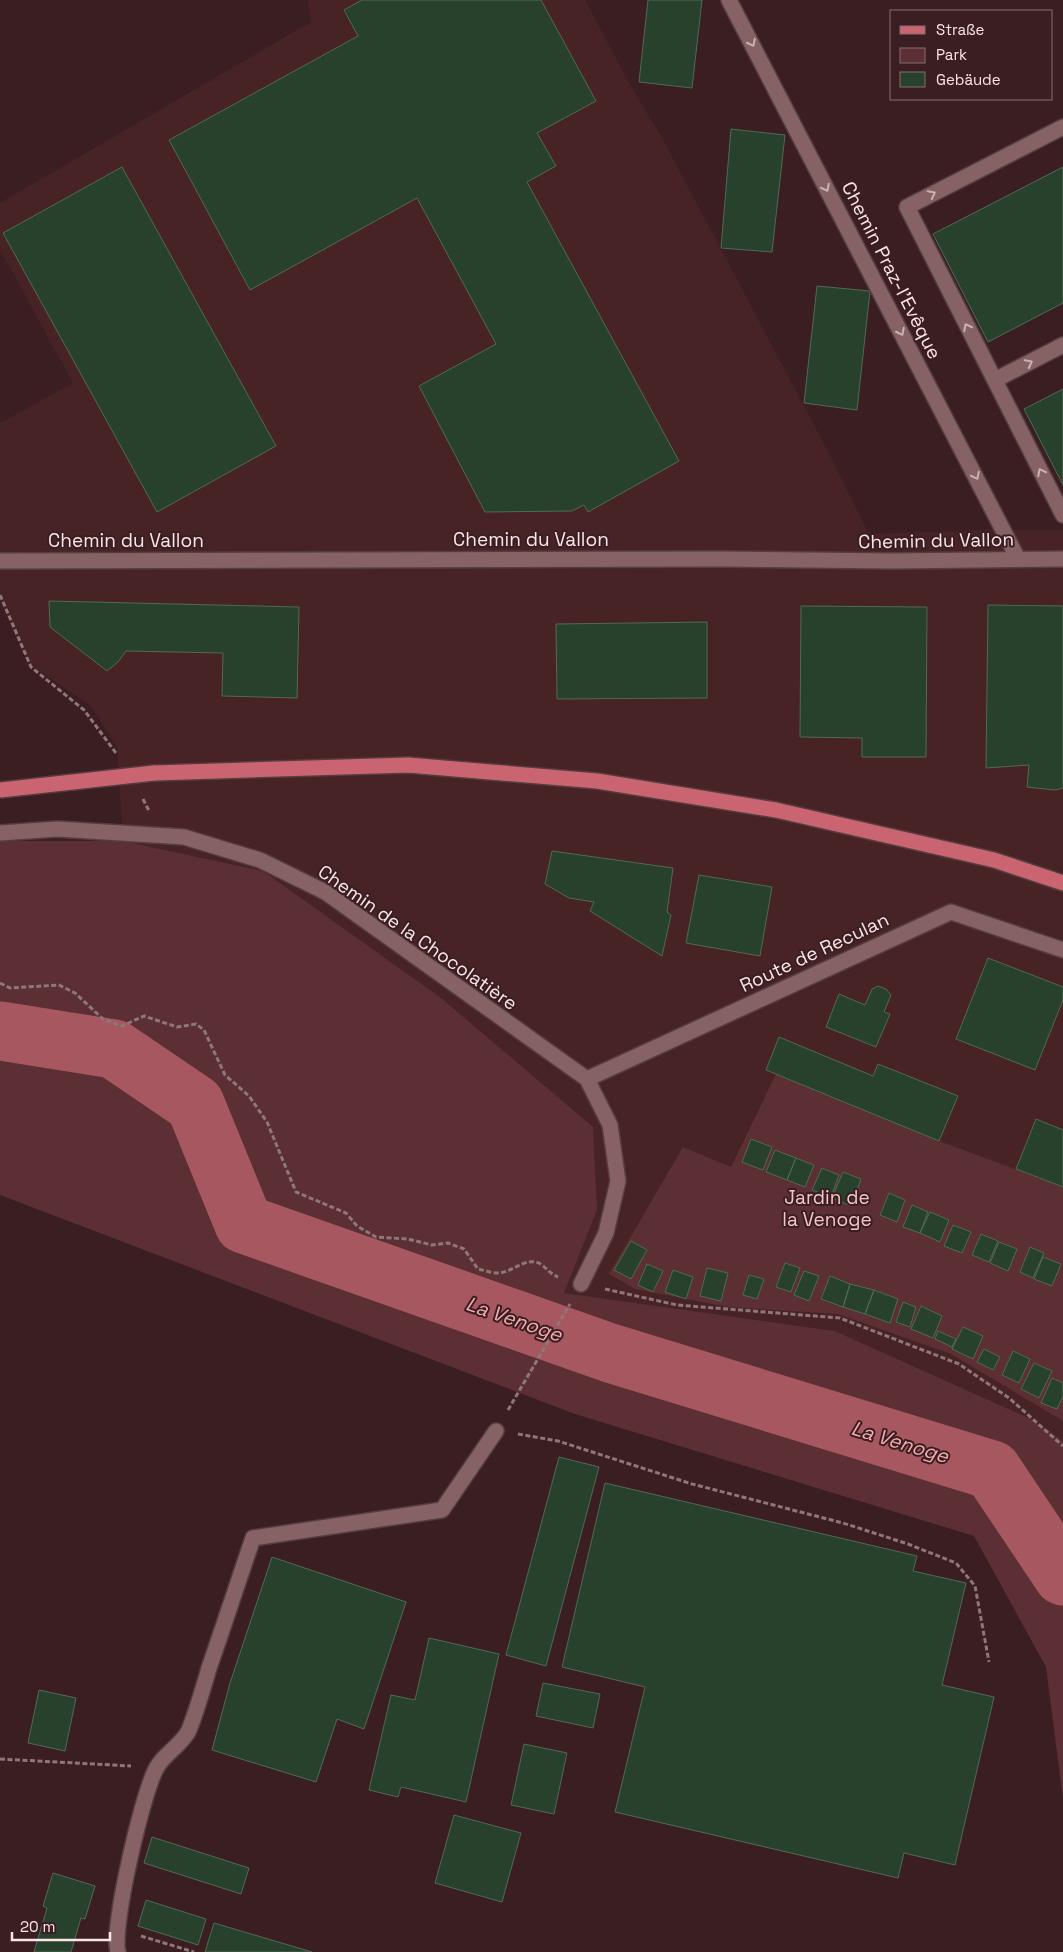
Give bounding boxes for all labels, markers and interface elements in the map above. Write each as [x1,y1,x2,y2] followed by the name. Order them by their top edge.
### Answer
[890,10,1053,100] legend
[936,20,985,39] text: Straße
[746,38,756,47] one-way arrow
[936,45,967,64] text: Park
[936,70,1001,89] text: Gebäude
[836,177,947,363] street label: Chemin Praz-l'Evêque
[820,182,830,191] one-way arrow
[927,190,936,200] one-way arrow
[963,323,973,332] one-way arrow
[895,327,905,336] one-way arrow
[1024,359,1033,369] one-way arrow
[1037,468,1047,477] one-way arrow
[970,471,980,480] one-way arrow
[453,527,609,552] street label: Chemin du Vallon
[858,527,1014,554] street label: Chemin du Vallon
[48,528,204,553] street label: Chemin du Vallon
[313,859,522,1016] street label: Chemin de la Chocolatière
[736,907,893,998] street label: Route de Reculan
[782,1185,872,1232] park label: Jardin de la Venoge
[462,1290,567,1348] water label: La Venoge
[848,1415,953,1469] water label: La Venoge
[12,1910,110,1942] scale bar
[20,1917,55,1936] text: 20 m

